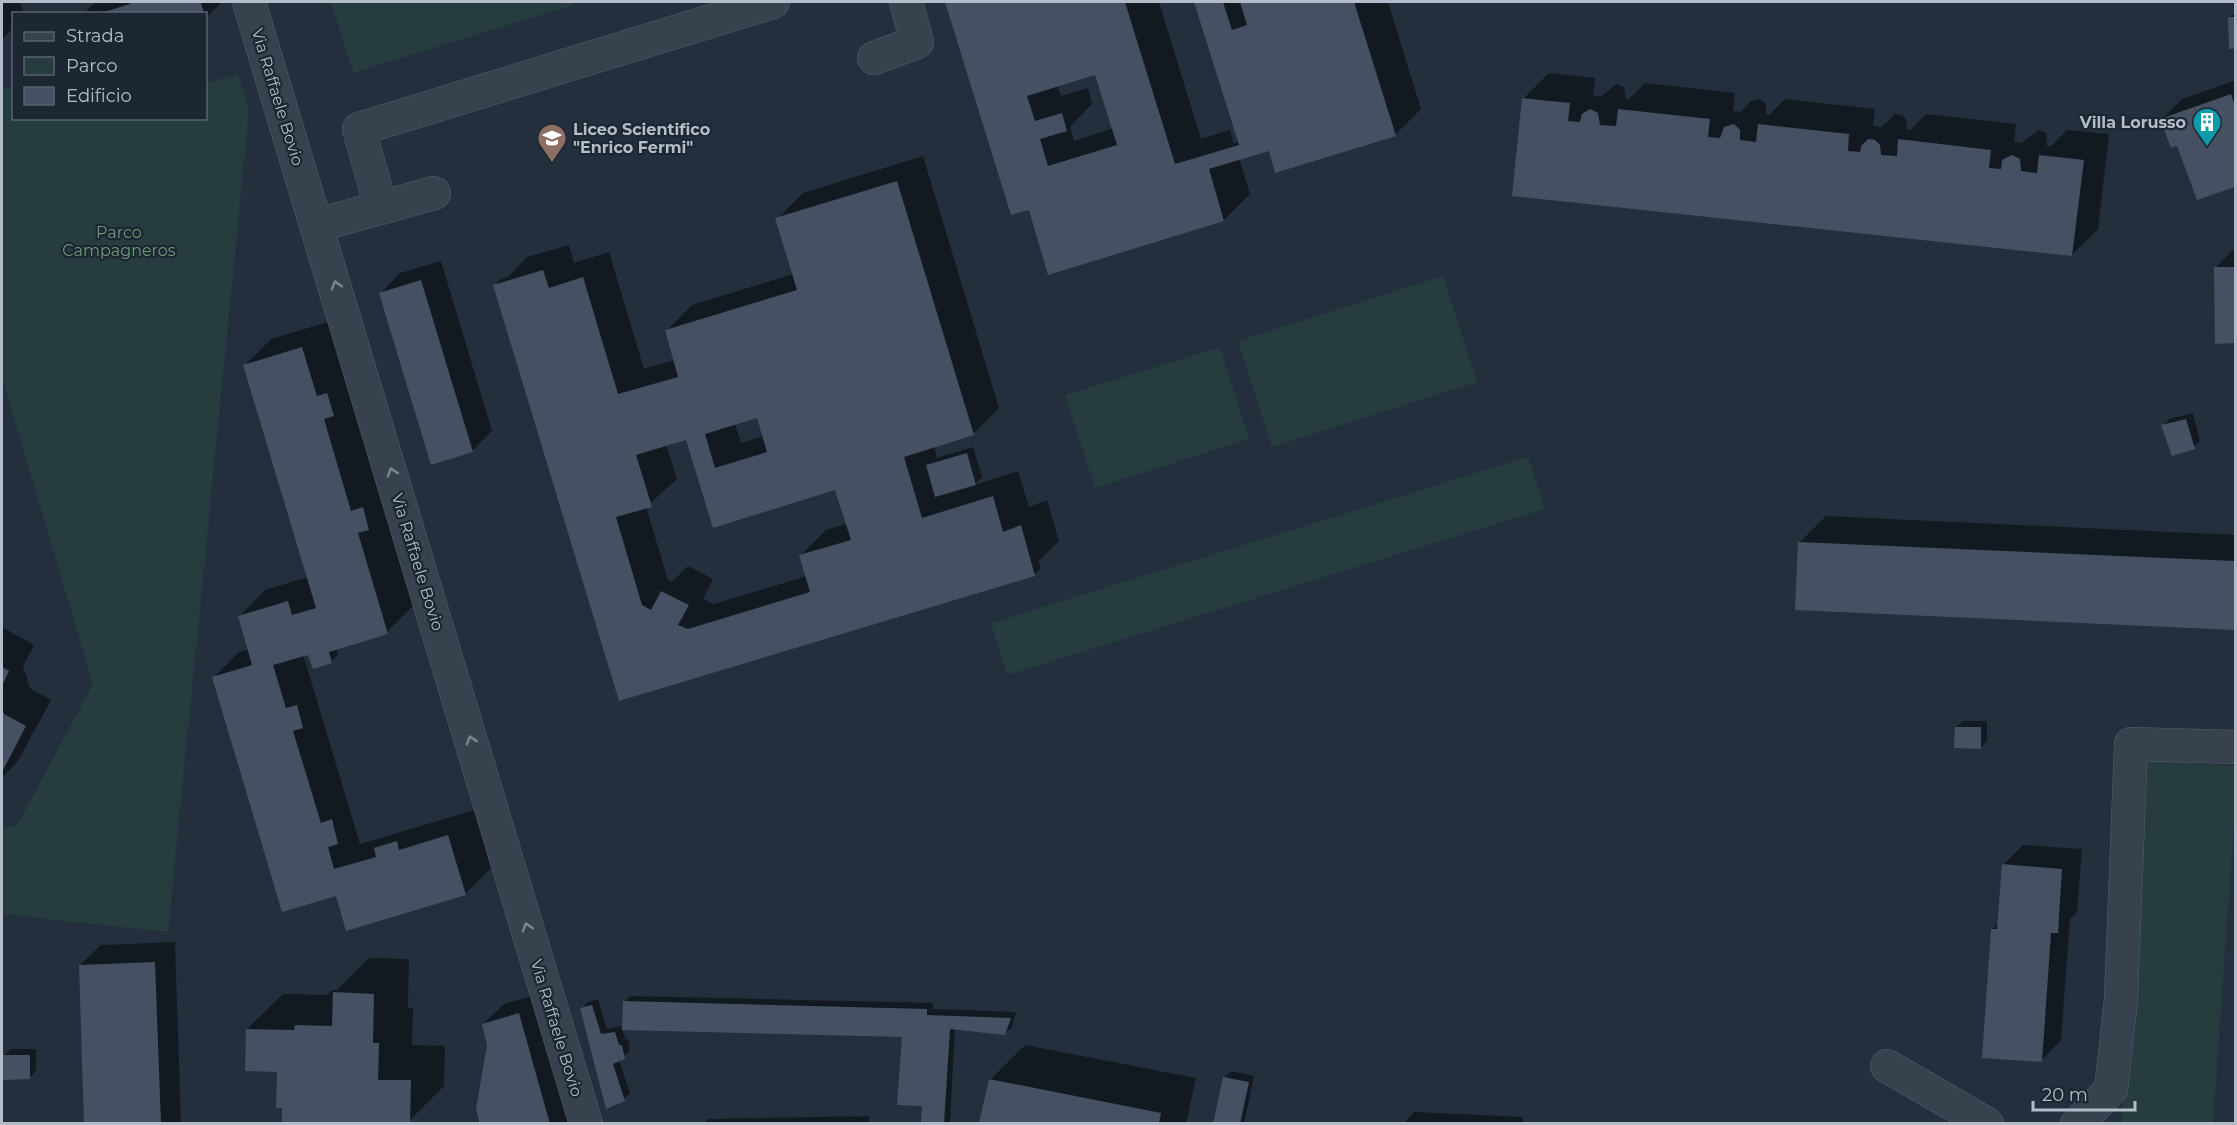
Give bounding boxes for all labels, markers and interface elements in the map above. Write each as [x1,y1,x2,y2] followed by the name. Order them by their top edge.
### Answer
[12,12,207,120] legend
[66,25,124,47] text: Strada
[248,26,307,168] street label: Via Raffaele Bovio
[66,55,118,77] text: Parco
[66,85,132,107] text: Edificio
[2191,106,2223,148] building icon: Villa Lorusso
[2079,113,2186,132] place label: Villa Lorusso
[573,120,710,157] place label: Liceo Scientifico "Enrico Fermi"
[536,122,568,164] school or university icon: Liceo Scientifico "Enrico Fermi"
[62,223,176,260] park label: Parco Campagneros
[331,281,343,291] one-way arrow
[387,467,399,478] one-way arrow
[388,491,447,633] street label: Via Raffaele Bovio
[466,735,478,746] one-way arrow
[522,922,534,933] one-way arrow
[527,957,586,1099] street label: Via Raffaele Bovio
[2033,1074,2135,1112] scale bar
[2042,1084,2088,1106] text: 20 m

